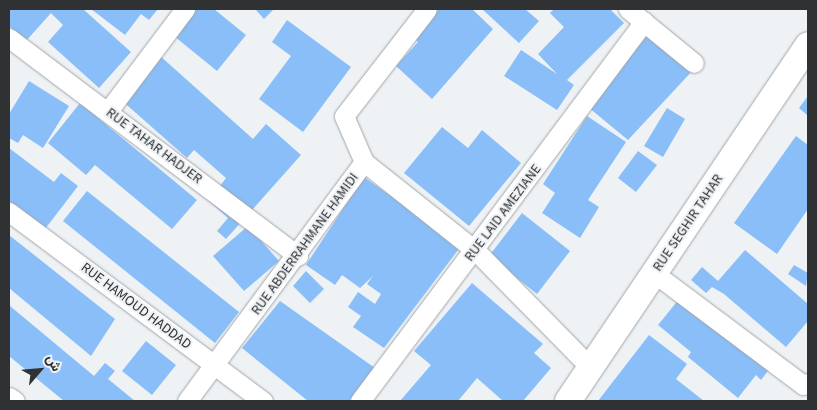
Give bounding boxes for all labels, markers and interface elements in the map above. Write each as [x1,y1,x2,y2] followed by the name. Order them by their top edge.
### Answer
[103,104,205,188] street label: RUE TAHAR HADJER
[461,161,545,265] street label: RUE LAID AMEZIANE
[248,170,362,318] street label: RUE ABDERRAHMANE HAMIDI
[649,171,727,275] street label: RUE SEGHIR TAHAR
[78,259,194,353] street label: RUE HAMOUD HADDAD
[15,345,65,395] north arrow
[41,351,66,375] text: ش

